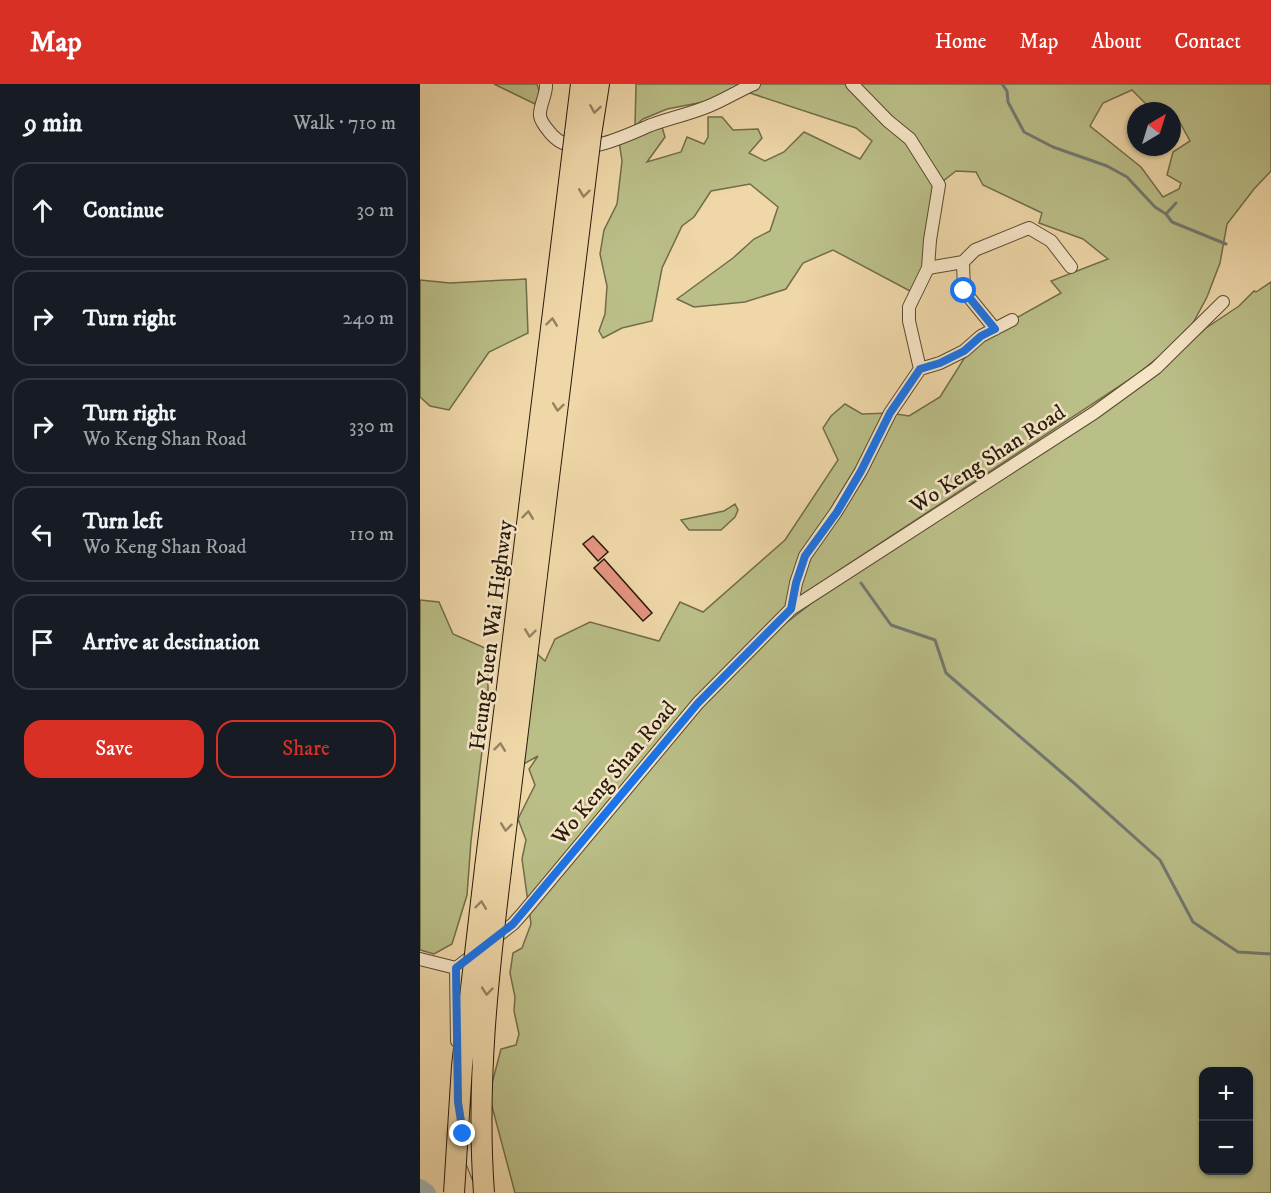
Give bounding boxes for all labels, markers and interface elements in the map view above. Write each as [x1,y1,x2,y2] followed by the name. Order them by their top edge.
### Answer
[30,25,82,60] text: Map
[935,29,987,55] text: Home
[1020,29,1058,55] text: Map
[1091,29,1142,55] text: About
[1175,29,1241,55] text: Contact
[1127,102,1181,156] north arrow
[590,105,602,114] one-way arrow
[24,107,82,140] text: 9 min
[293,111,396,136] text: Walk · 710 m
[578,188,591,197] one-way arrow
[26,194,59,227] icon: ahead
[83,197,164,224] text: Continue
[356,198,394,223] text: 30 m
[950,277,976,303] route start
[26,302,59,335] icon: right
[83,305,176,332] text: Turn right
[343,306,394,331] text: 240 m
[545,317,558,326] one-way arrow
[904,399,1071,520] street label: Wo Keng Shan Road
[83,400,176,427] text: Turn right
[552,403,565,412] one-way arrow
[26,410,59,443] icon: right
[349,414,394,439] text: 330 m
[83,427,247,452] text: Wo Keng Shan Road
[83,508,163,535] text: Turn left
[522,511,534,520] one-way arrow
[26,518,59,551] icon: left
[464,518,519,752] street label: Heung Yuen Wai Highway
[349,522,394,547] text: 110 m
[83,535,247,560] text: Wo Keng Shan Road
[26,626,59,659] icon: arrive
[83,629,260,656] text: Arrive at destination
[524,629,537,638] one-way arrow
[545,695,682,851] street label: Wo Keng Shan Road
[24,720,204,778] button: Save
[216,720,396,778] button: Share
[493,743,506,752] one-way arrow
[501,822,513,831] one-way arrow
[474,900,487,909] one-way arrow
[481,986,494,995] one-way arrow
[1199,1067,1253,1175] map controls
[1199,1067,1253,1121] button: +
[449,1120,475,1146] route end
[1199,1121,1253,1175] button: −

